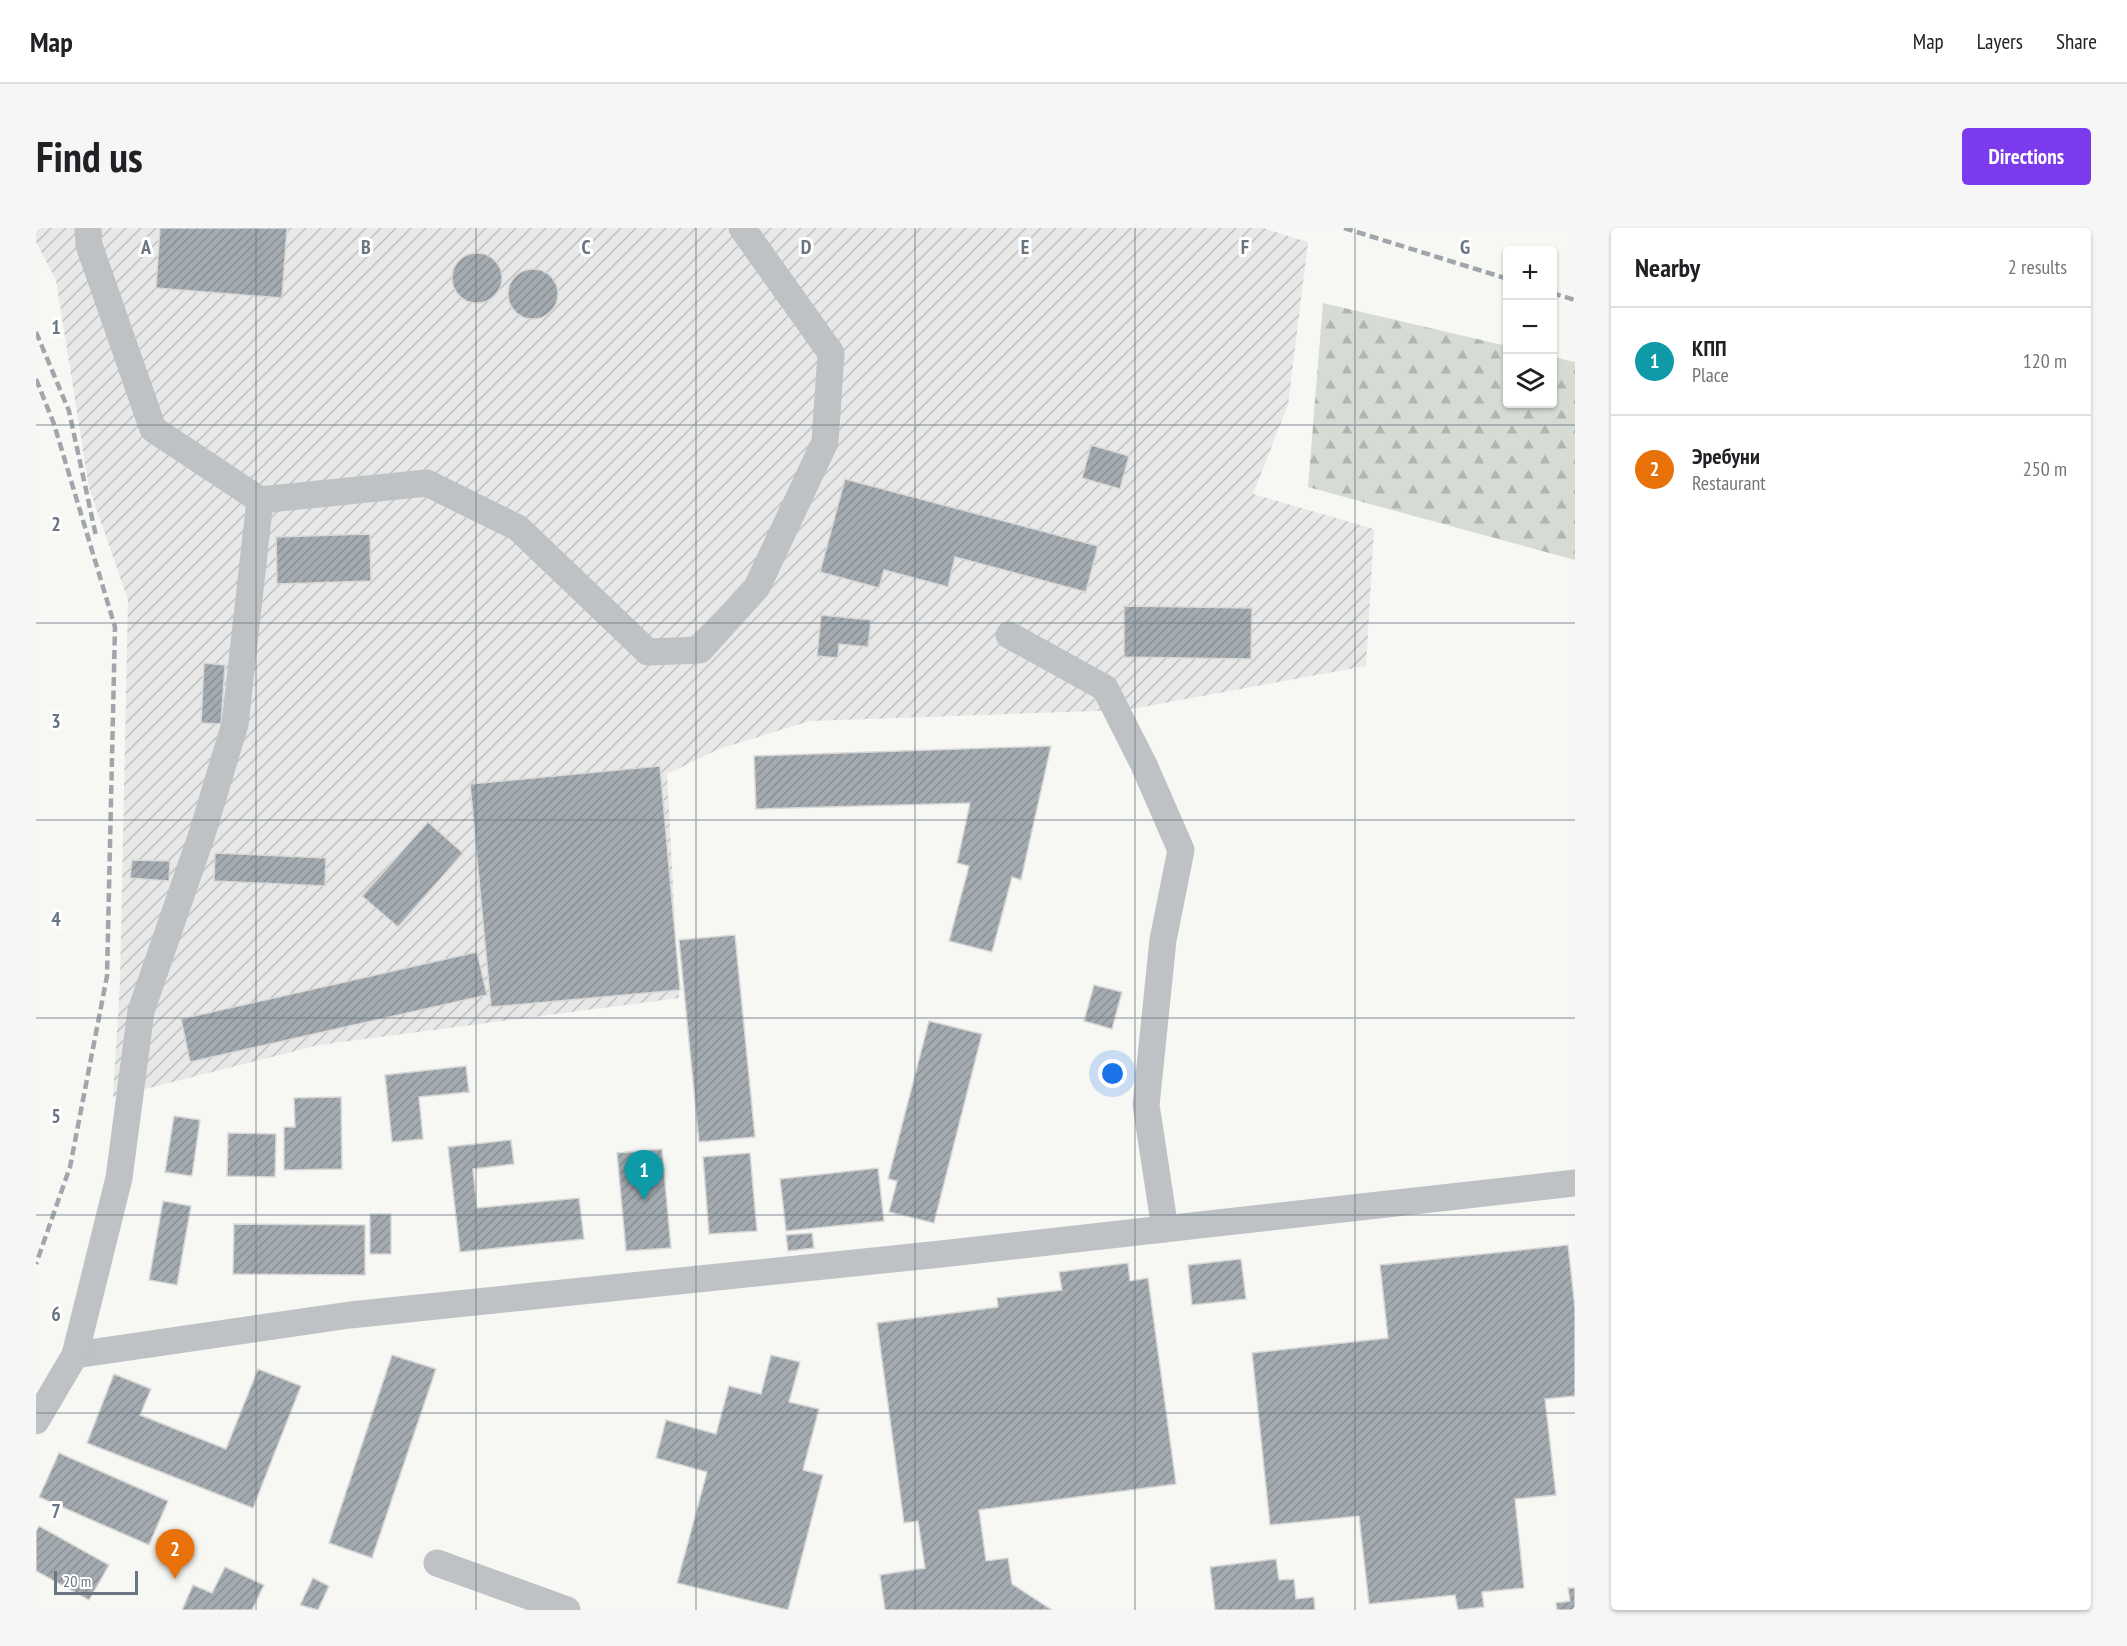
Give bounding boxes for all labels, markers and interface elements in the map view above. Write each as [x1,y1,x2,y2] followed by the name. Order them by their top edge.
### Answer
[30,23,73,60] text: Map
[1913,28,1944,55] text: Map
[1977,28,2023,55] text: Layers
[2056,28,2097,55] text: Share
[1962,128,2091,185] button: Directions
[36,129,143,184] text: Find us
[140,234,152,260] text: A
[361,234,371,260] text: B
[581,234,591,260] text: C
[801,234,812,260] text: D
[1021,234,1029,260] text: E
[1241,234,1249,260] text: F
[1460,234,1470,260] text: G
[1503,246,1557,408] map controls
[1503,246,1557,300] button: +
[1635,251,1700,284] text: Nearby
[2008,254,2067,280] text: 2 results
[1503,300,1557,354] button: −
[51,314,61,340] text: 1
[1692,334,1726,362] text: КПП
[1650,348,1659,374] text: 1
[2023,348,2067,374] text: 120 m
[1503,354,1557,408] button: layers
[1692,362,1729,388] text: Place
[1692,442,1760,470] text: Эребуни
[1650,456,1659,482] text: 2
[2023,456,2067,482] text: 250 m
[1692,470,1766,496] text: Restaurant
[51,511,61,537] text: 2
[51,708,61,734] text: 3
[51,906,61,932] text: 4
[1098,1059,1127,1088] your location
[51,1103,61,1129] text: 5
[624,1150,664,1200] pin: 1
[51,1301,61,1327] text: 6
[51,1498,61,1524] text: 7
[156,1530,194,1579] pin: 2
[54,1568,138,1596] scale bar
[63,1571,91,1591] text: 20 m

